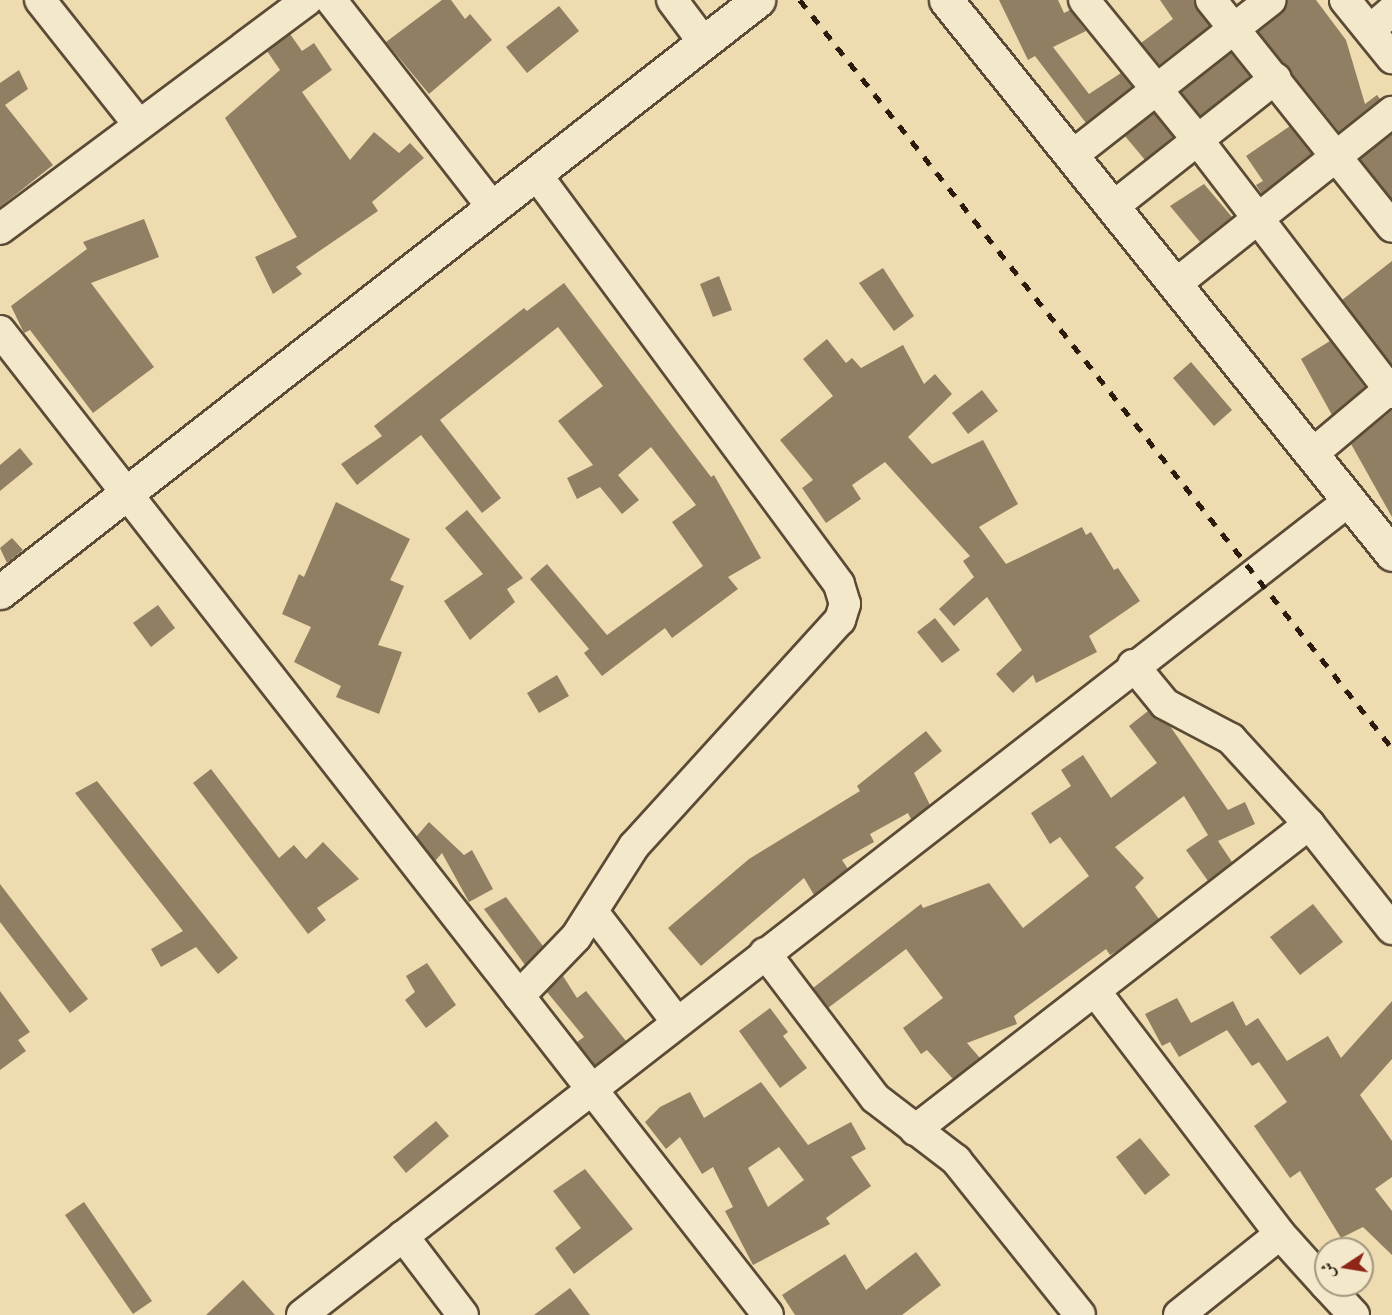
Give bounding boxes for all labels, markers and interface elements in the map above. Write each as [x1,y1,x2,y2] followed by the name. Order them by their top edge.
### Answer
[1314,1237,1374,1297] north arrow
[1316,1260,1340,1280] text: ش

